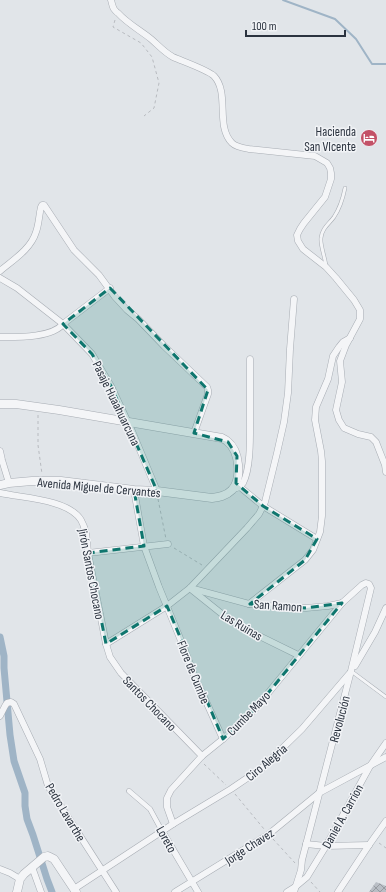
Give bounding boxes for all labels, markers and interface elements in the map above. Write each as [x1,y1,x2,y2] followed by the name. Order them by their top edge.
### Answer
[246,12,345,38] scale bar
[252,19,277,34] text: 100 m
[304,124,356,155] place label: Hacienda San VIcente
[359,128,379,148] hotel icon: Hacienda San VIcente
[89,358,144,448] street label: Pasaje Huaahuarcuna
[36,475,162,501] street label: Avenida Miguel de Cervantes
[74,526,108,621] street label: Jirón Santos Chocano
[253,596,303,616] street label: San Ramon
[218,607,265,645] street label: Las Ruinas
[173,638,213,706] street label: Flore de Cumbe
[119,673,180,735] street label: Santos Chocano
[224,688,274,739] street label: Cumbe Mayo
[326,694,354,744] street label: Revolución
[243,741,291,785] street label: Ciro Alegria
[41,780,89,845] street label: Pedro Lavarthe
[319,782,367,851] street label: Daniel A. Carrion
[152,823,180,856] street label: Loreto
[221,825,277,869] street label: Jorge Chavez

